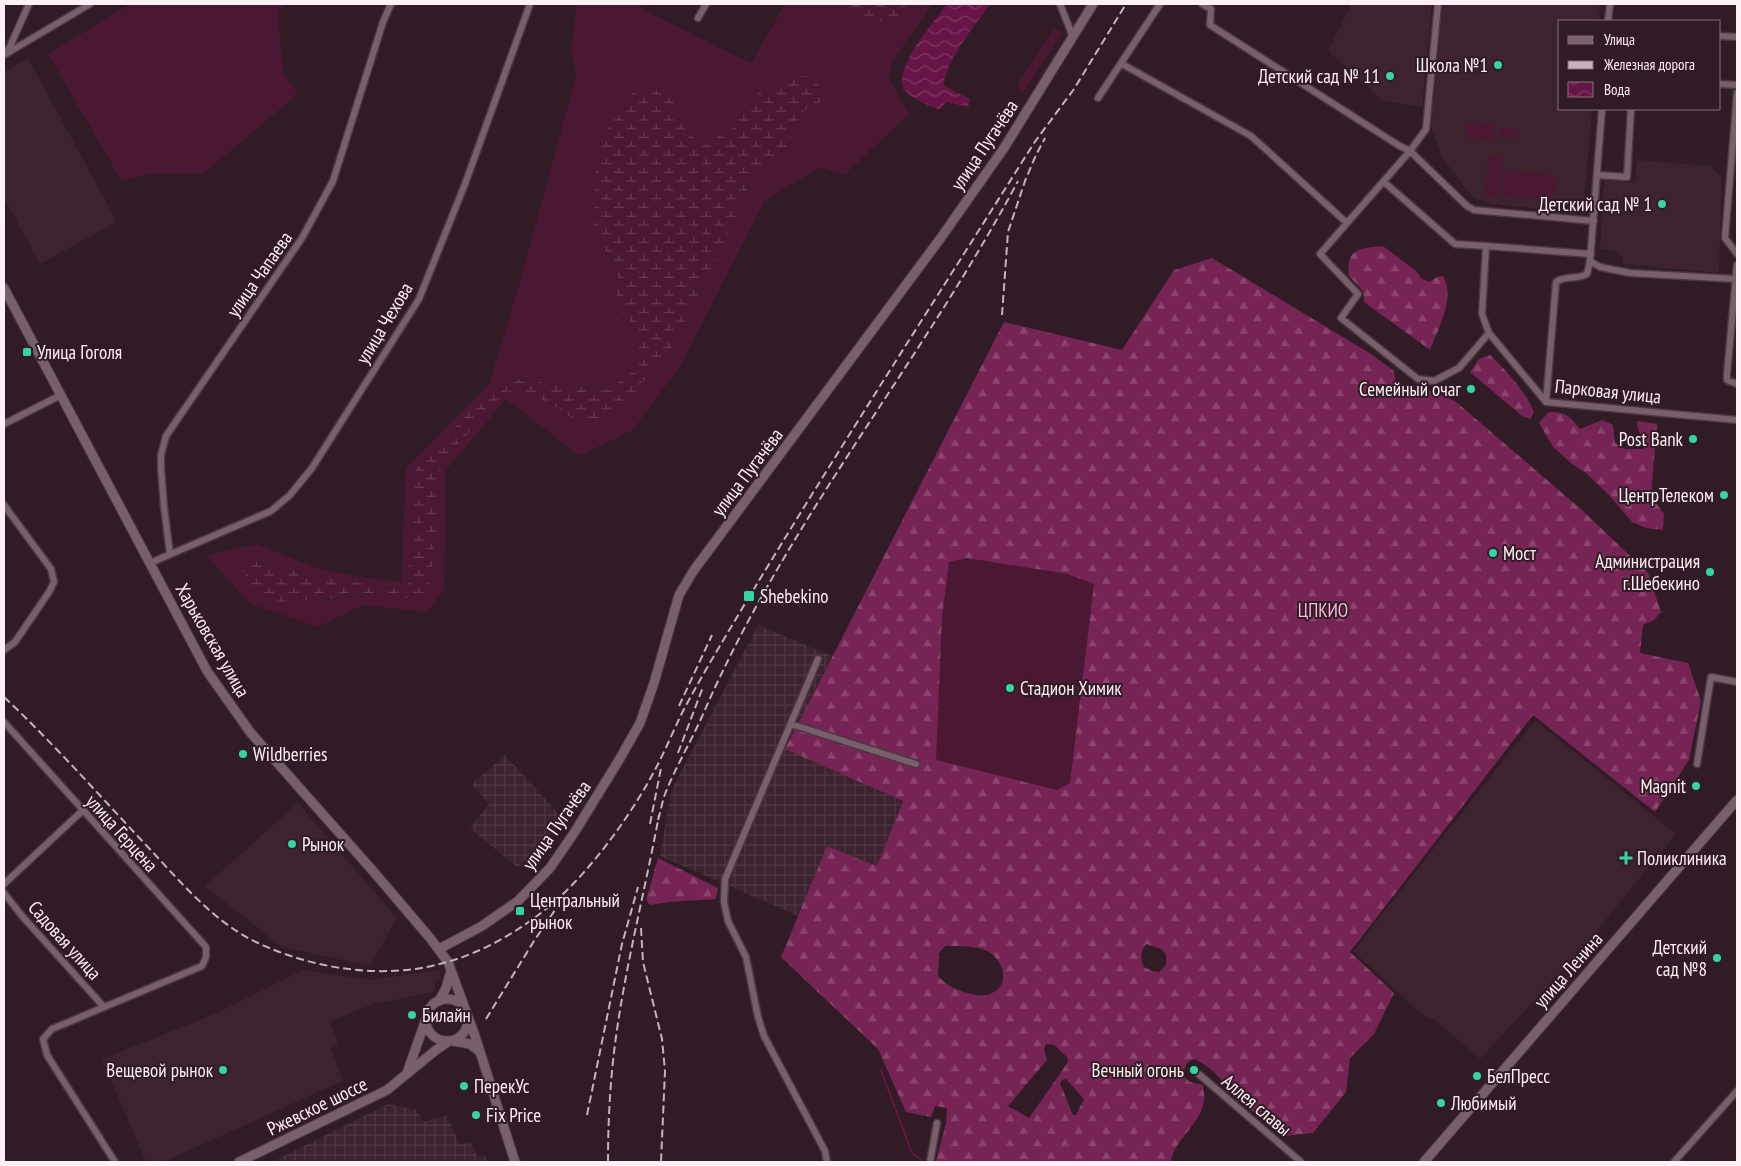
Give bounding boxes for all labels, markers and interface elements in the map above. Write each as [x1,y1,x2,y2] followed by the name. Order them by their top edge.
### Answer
[1558,20,1721,110] legend
[1604,30,1635,49] text: Улица
[1416,53,1488,77] place label: Школа №1
[1603,55,1695,74] text: Железная дорога
[1492,59,1504,71] marker: Школа №1
[1258,64,1380,88] place label: Детский сад № 11
[1384,70,1396,82] marker: Детский сад № 11
[1604,80,1630,99] text: Вода
[945,95,1023,195] street label: улица Пугачёва
[1539,192,1652,216] place label: Детский сад № 1
[1656,198,1668,210] marker: Детский сад № 1
[221,227,297,321] street label: улица Чапаева
[350,278,418,368] street label: улица Чехова
[37,340,122,364] place label: Улица Гоголя
[21,346,33,358] marker: Улица Гоголя
[1554,373,1662,409] street label: Парковая улица
[1359,377,1461,401] place label: Семейный очаг
[1465,383,1477,395] marker: Семейный очаг
[706,423,788,521] street label: улица Пугачёва
[1619,427,1684,451] place label: Post Bank
[1687,433,1699,445] marker: Post Bank
[1618,483,1714,507] place label: ЦентрТелеком
[1718,489,1730,501] marker: ЦентрТелеком
[1503,541,1537,565] place label: Мост
[1487,547,1499,559] marker: Мост
[1595,549,1700,595] place label: Администрация г.Шебекино
[1704,566,1716,578] marker: Администрация г.Шебекино
[171,579,255,701] street label: Харьковская улица
[760,584,828,608] place label: Shebekino
[742,589,756,603] marker: Shebekino
[1298,598,1348,622] park label: ЦПКИО
[1020,676,1122,700] place label: Стадион Химик
[1004,682,1016,694] marker: Стадион Химик
[253,742,327,766] place label: Wildberries
[237,748,249,760] marker: Wildberries
[1640,774,1687,798] place label: Magnit
[516,776,596,874] street label: улица Пугачёва
[1690,780,1702,792] marker: Magnit
[81,789,163,877] street label: улица Герцена
[302,832,345,856] place label: Рынок
[286,838,298,850] marker: Рынок
[1637,846,1727,870] place label: Поликлиника
[1619,851,1633,865] marker: Поликлиника
[530,888,620,934] place label: Центральный рынок
[23,895,107,985] street label: Садовая улица
[514,905,526,917] marker: Центральный рынок
[1528,927,1608,1013] street label: улица Ленина
[1653,935,1707,981] place label: Детский сад №8
[1711,952,1723,964] marker: Детский сад №8
[422,1003,471,1027] place label: Билайн
[406,1009,418,1021] marker: Билайн
[106,1058,214,1082] place label: Вещевой рынок
[1092,1058,1184,1082] place label: Вечный огонь
[217,1064,229,1076] marker: Вещевой рынок
[1188,1064,1200,1076] marker: Вечный огонь
[1487,1064,1550,1088] place label: БелПресс
[1217,1069,1297,1141] street label: Аллея славы
[1471,1070,1483,1082] marker: БелПресс
[263,1071,371,1141] street label: Ржевское шоссе
[474,1074,530,1098] place label: ПерекУс
[458,1080,470,1092] marker: ПерекУс
[1450,1091,1517,1115] place label: Любимый
[1435,1097,1447,1109] marker: Любимый
[486,1103,541,1127] place label: Fix Price
[470,1109,482,1121] marker: Fix Price

